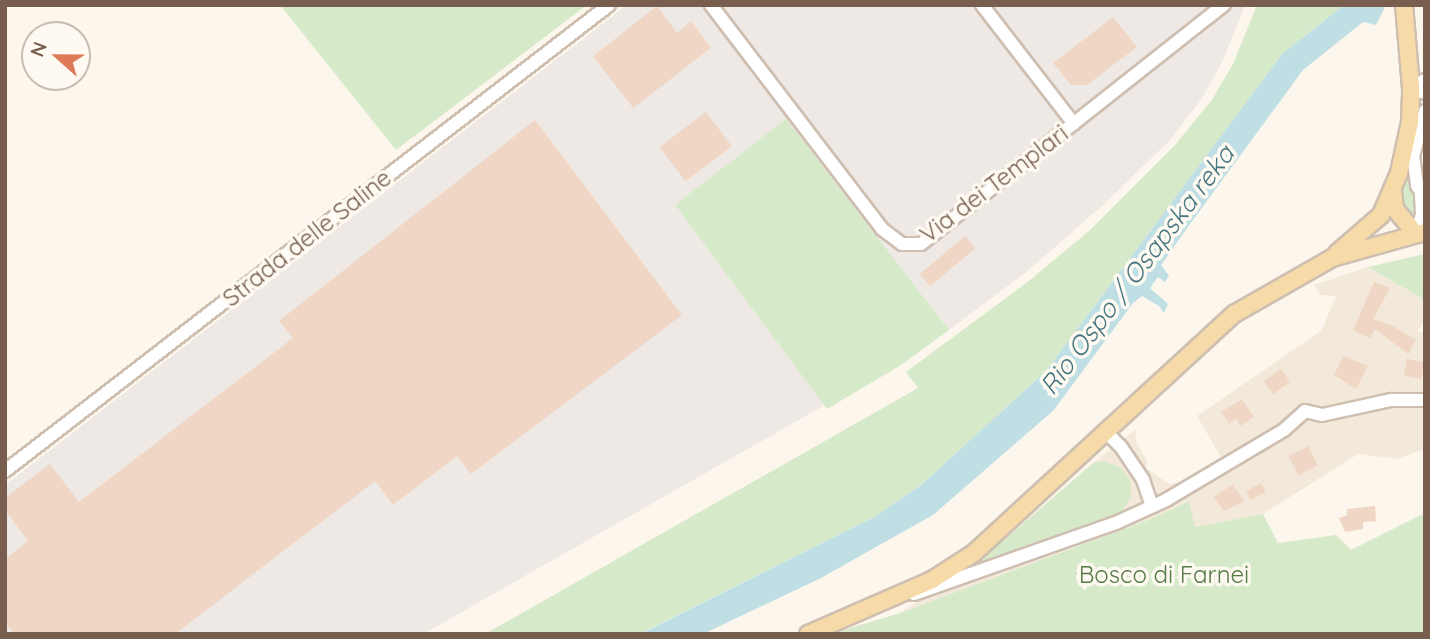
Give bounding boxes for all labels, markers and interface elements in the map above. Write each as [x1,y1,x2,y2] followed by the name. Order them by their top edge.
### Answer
[21,21,91,91] north arrow
[25,38,52,60] text: N
[914,119,1074,249] street label: Via dei Templari
[1033,139,1241,401] water label: Rio Ospo / Osapska reka
[217,163,397,313] street label: Strada delle Saline
[1079,561,1249,589] park label: Bosco di Farnei

